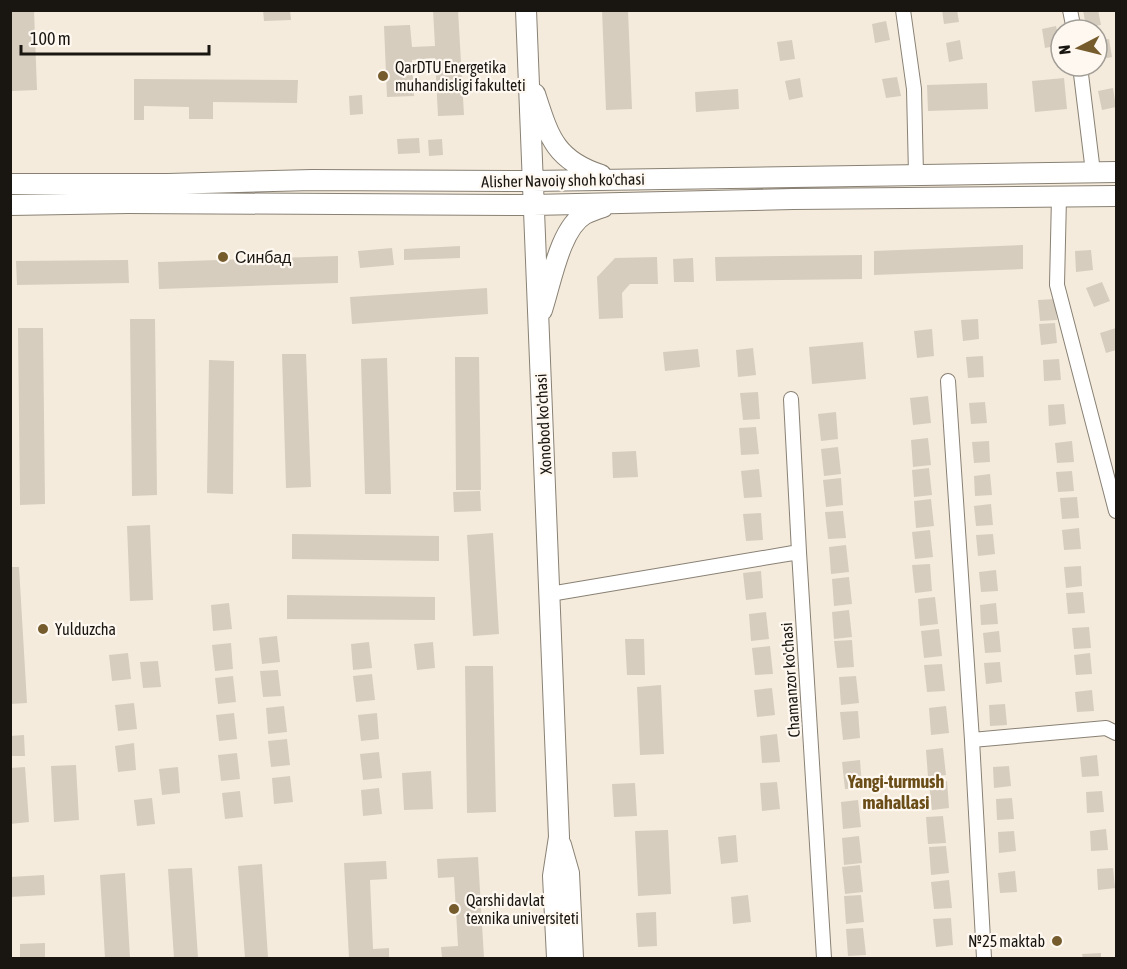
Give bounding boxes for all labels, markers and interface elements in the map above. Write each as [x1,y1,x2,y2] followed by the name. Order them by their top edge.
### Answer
[21,18,208,56] scale bar
[1049,18,1109,78] north arrow
[30,28,71,49] text: 100 m
[1055,44,1074,56] text: N
[395,58,526,95] place label: QarDTU Energetika muhandisligi fakulteti
[376,69,390,83] marker: QarDTU Energetika muhandisligi fakulteti
[481,170,645,191] street label: Alisher Navoiy shoh ko'chasi
[235,248,292,266] place label: Синбад
[216,250,230,264] marker: Синбад
[531,373,555,475] street label: Xonobod ko'chasi
[55,620,116,638] place label: Yulduzcha
[36,622,50,636] marker: Yulduzcha
[777,622,803,738] street label: Chamanzor ko'chasi
[847,771,944,813] district label: Yangi-turmush mahallasi
[466,891,579,927] place label: Qarshi davlat texnika universiteti
[447,902,461,916] marker: Qarshi davlat texnika universiteti
[968,932,1045,950] place label: №25 maktab
[1050,934,1064,948] marker: №25 maktab

